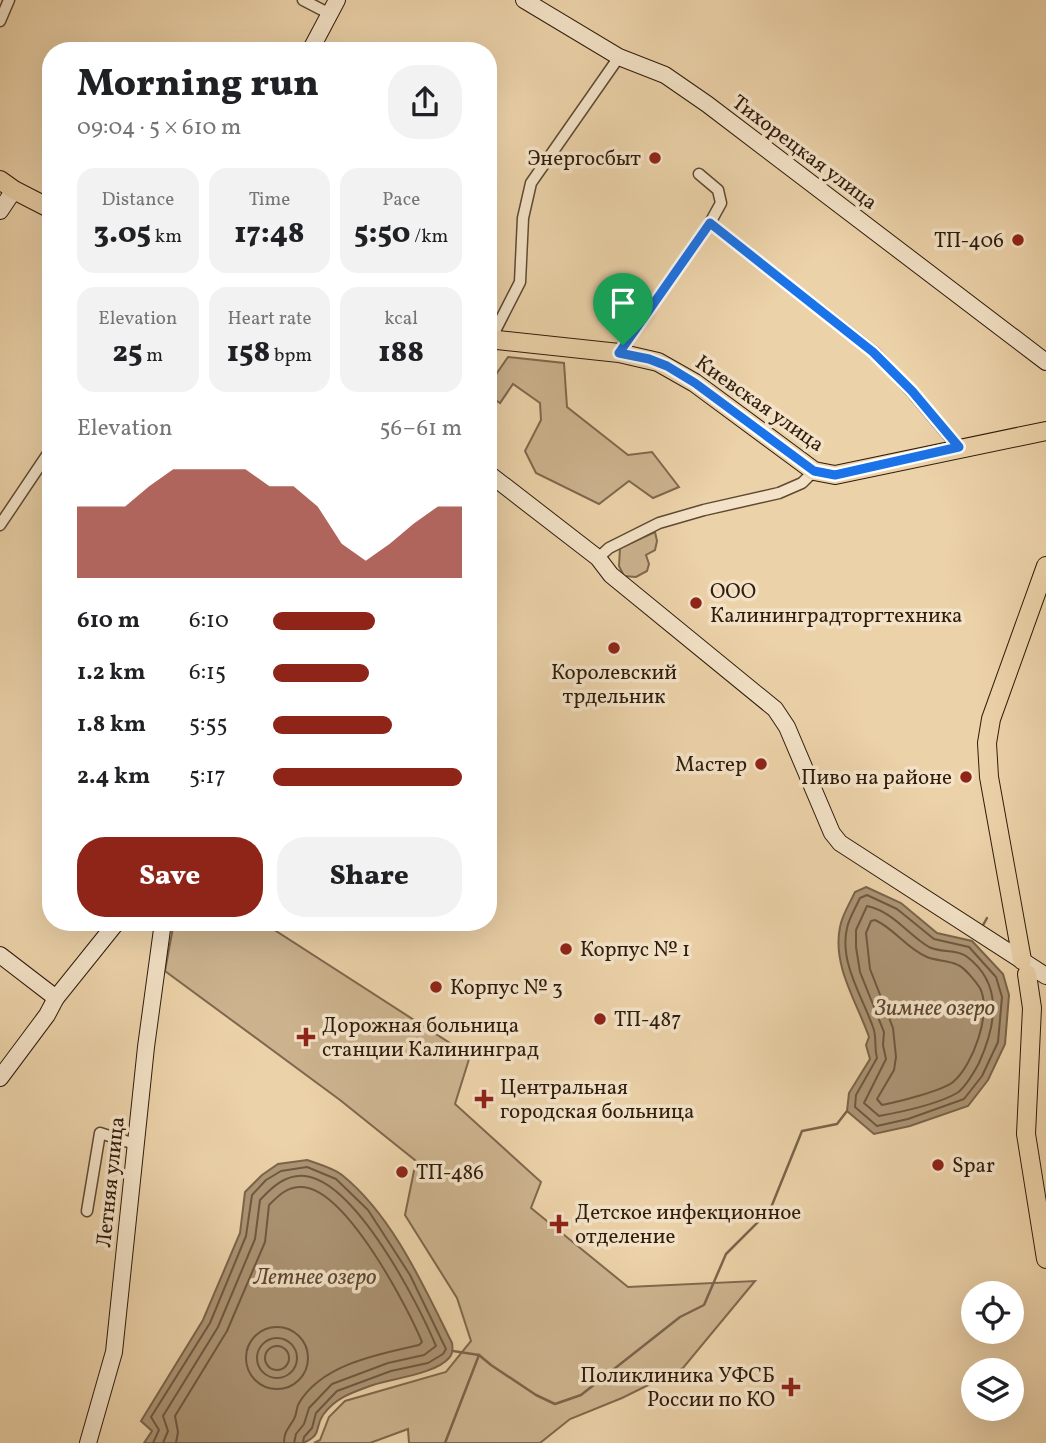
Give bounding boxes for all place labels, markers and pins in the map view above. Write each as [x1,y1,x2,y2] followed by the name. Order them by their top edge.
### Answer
[527,145,641,174] place label: Энергосбыт
[647,150,663,166] marker: Энергосбыт
[934,227,1004,256] place label: ТП-406
[1010,232,1026,248] marker: ТП-406
[593,273,653,345] pin
[710,578,962,631] place label: ООО Калининградторгтехника
[688,595,704,611] marker: ООО Калининградторгтехника
[606,640,622,656] marker: Королевский трдельник
[551,659,677,712] place label: Королевский трдельник
[675,751,747,780] place label: Мастер
[753,756,769,772] marker: Мастер
[801,764,952,793] place label: Пиво на районе
[958,769,974,785] marker: Пиво на районе
[580,936,690,965] place label: Корпус № 1
[558,941,574,957] marker: Корпус № 1
[450,974,563,1003] place label: Корпус № 3
[428,979,444,995] marker: Корпус № 3
[614,1006,681,1035] place label: ТП-487
[592,1011,608,1027] marker: ТП-487
[322,1012,539,1065] place label: Дорожная больница станции Калининград
[296,1027,316,1047] marker: Дорожная больница станции Калининград
[500,1074,694,1127] place label: Центральная городская больница
[474,1089,494,1109] marker: Центральная городская больница
[952,1152,995,1181] place label: Spar
[930,1157,946,1173] marker: Spar
[416,1159,484,1188] place label: ТП-486
[394,1164,410,1180] marker: ТП-486
[575,1199,801,1252] place label: Детское инфекционное отделение
[549,1214,569,1234] marker: Детское инфекционное отделение
[580,1362,775,1415] place label: Поликлиника УФСБ России по КО
[781,1377,801,1397] marker: Поликлиника УФСБ России по КО

